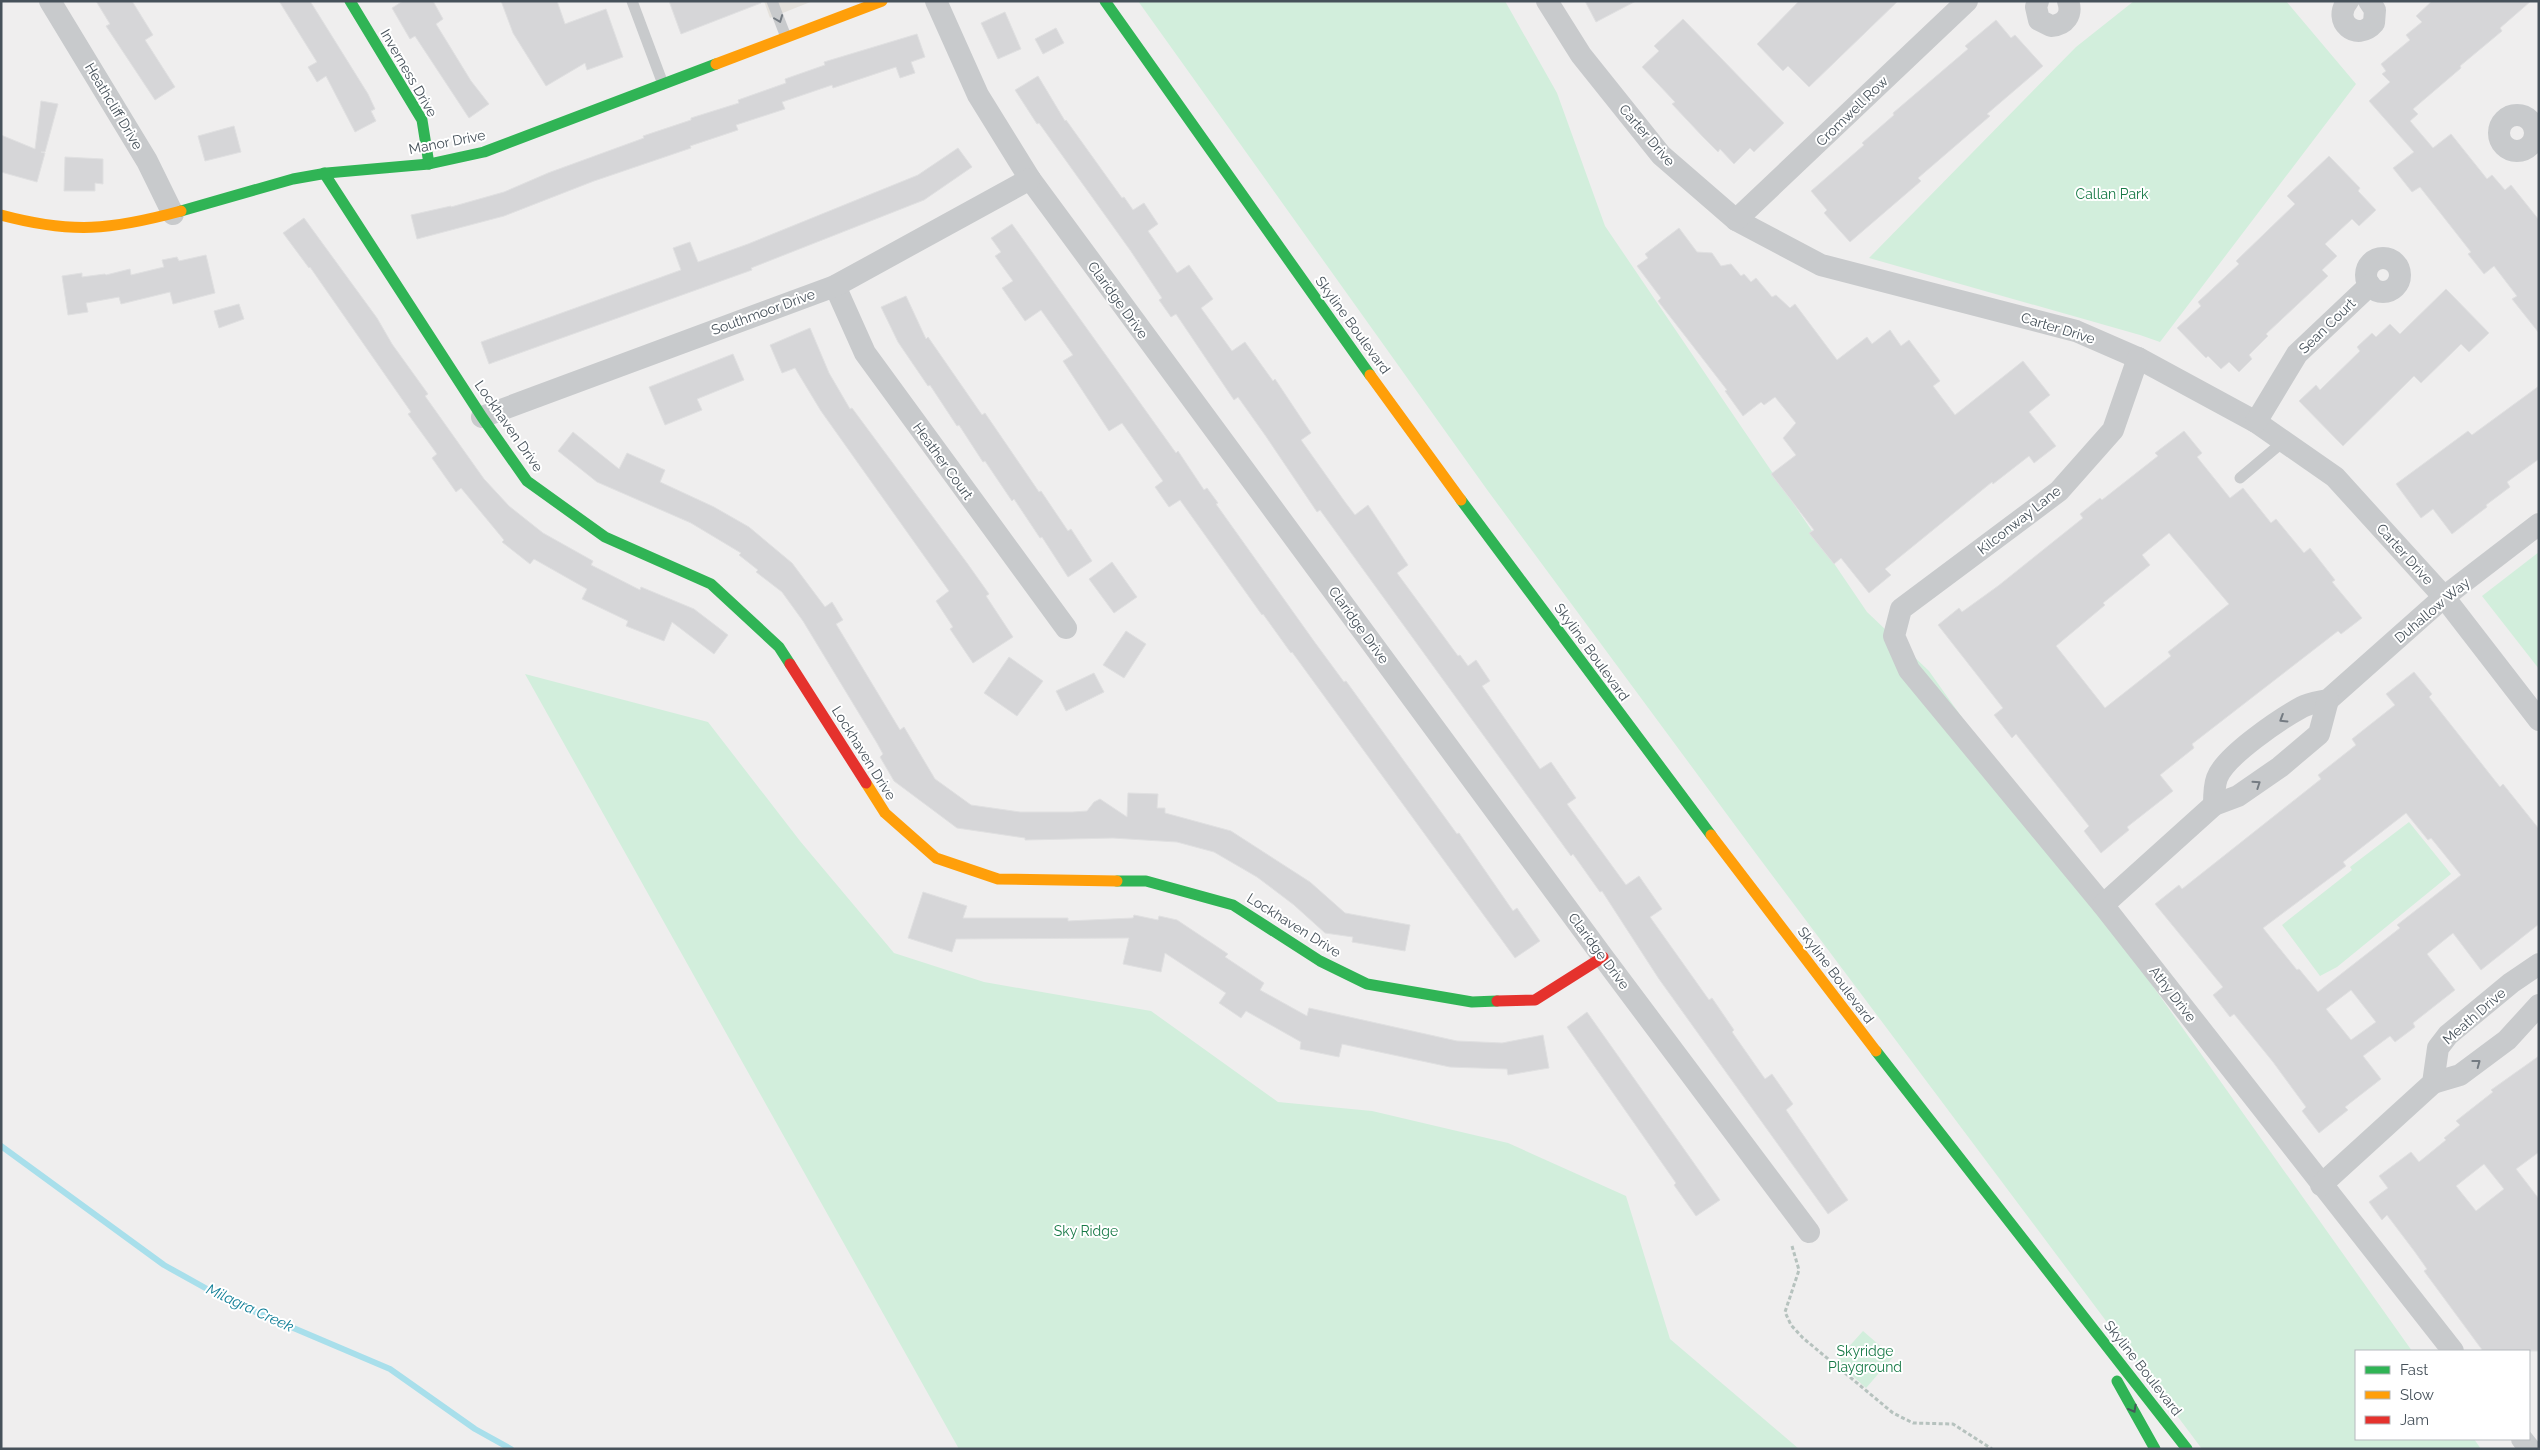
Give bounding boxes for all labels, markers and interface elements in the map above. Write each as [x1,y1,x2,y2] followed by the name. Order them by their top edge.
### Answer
[773,15,783,23] one-way arrow
[377,26,441,120] street label: Inverness Drive
[82,60,146,152] street label: Heathcliff Drive
[1813,72,1892,149] street label: Cromwell Row
[1616,101,1678,169] street label: Carter Drive
[407,127,487,157] street label: Manor Drive
[2076,186,2149,202] park label: Callan Park
[1085,258,1151,342] street label: Claridge Drive
[1312,273,1394,377] street label: Skyline Boulevard
[709,286,817,338] street label: Southmoor Drive
[2296,295,2359,357] street label: Sean Court
[2019,309,2097,347] street label: Carter Drive
[472,377,546,475] street label: Lockhaven Drive
[910,419,976,503] street label: Heather Court
[1974,482,2064,558] street label: Kilconway Lane
[2373,520,2437,588] street label: Carter Drive
[2391,574,2473,646] street label: Duhallow Way
[1326,583,1392,667] street label: Claridge Drive
[1551,600,1633,704] street label: Skyline Boulevard
[829,703,899,803] street label: Lockhaven Drive
[2280,712,2289,722] one-way arrow
[2252,780,2261,790] one-way arrow
[1244,890,1344,960] street label: Lockhaven Drive
[1565,910,1633,992] street label: Claridge Drive
[1795,924,1877,1026] street label: Skyline Boulevard
[2146,963,2200,1025] street label: Athy Drive
[2439,984,2509,1048] street label: Meath Drive
[2471,1060,2481,1069] one-way arrow
[1054,1223,1118,1239] park label: Sky Ridge
[204,1280,296,1336] water label: Milagra Creek
[2101,1317,2185,1419] street label: Skyline Boulevard
[1828,1343,1902,1375] park label: Skyridge Playground
[2355,1350,2530,1440] legend
[2400,1361,2428,1379] text: Fast
[2400,1386,2434,1404] text: Slow
[2126,1404,2136,1413] one-way arrow
[2400,1411,2429,1429] text: Jam

